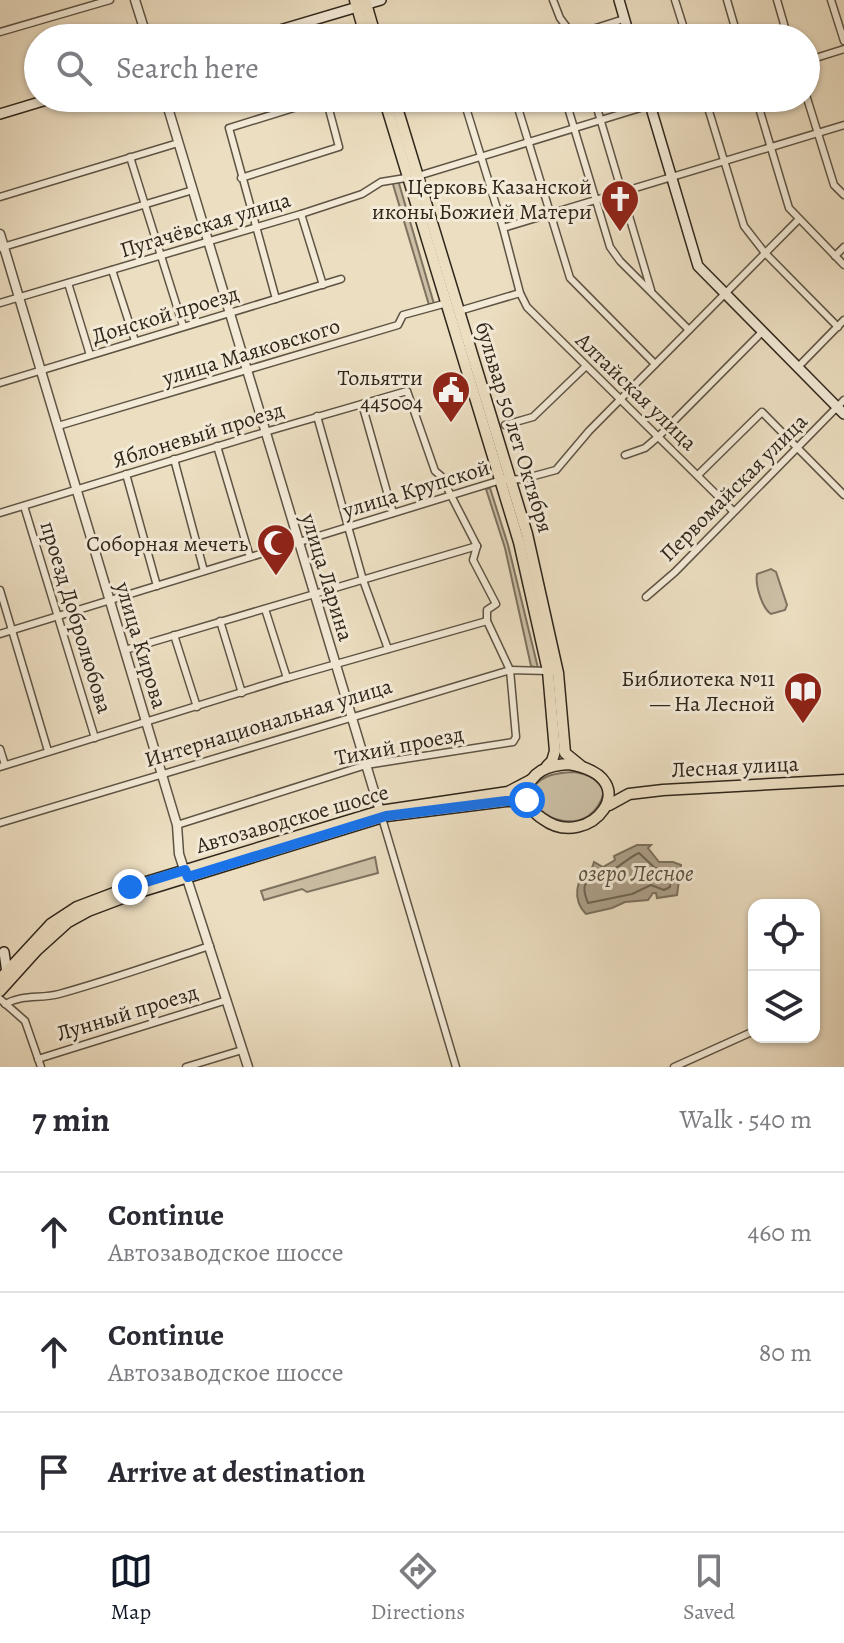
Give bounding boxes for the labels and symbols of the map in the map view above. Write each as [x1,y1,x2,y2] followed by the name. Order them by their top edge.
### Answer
[372,172,592,227] place label: Церковь Казанской иконы Божией Матери
[599,178,641,233] church icon: Церковь Казанской иконы Божией Матери
[116,184,295,265] street label: Пугачёвская улица
[88,278,243,352] street label: Донской проезд
[158,311,344,394] street label: улица Маяковского
[468,318,560,536] street label: бульвар 50 лет Октября
[568,325,704,458] street label: Алтайская улица
[338,363,423,418] place label: Тольятти 445004
[430,369,472,424] public building icon: Тольятти 445004
[109,395,288,475] street label: Яблоневый проезд
[653,407,815,568] street label: Первомайская улица
[338,452,494,526] street label: улица Крупской
[293,509,361,646] street label: улица Ларина
[33,517,120,718] street label: проезд Добролюбова
[255,522,297,577] mosque icon: Cоборная мечеть
[86,529,248,559] place label: Cоборная мечеть
[107,577,175,713] street label: улица Кирова
[621,664,775,719] place label: Библиотека №11 — На Лесной
[782,670,824,725] library icon: Библиотека №11 — На Лесной
[141,671,397,775] street label: Интернациональная улица
[332,719,466,773] street label: Тихий проезд
[671,749,800,785] street label: Лесная улица
[191,777,392,861] street label: Автозаводское шоссе
[509,782,545,818] route start
[578,857,694,889] water label: озеро Лесное
[112,869,148,905] route end
[53,977,202,1049] street label: Лунный проезд

